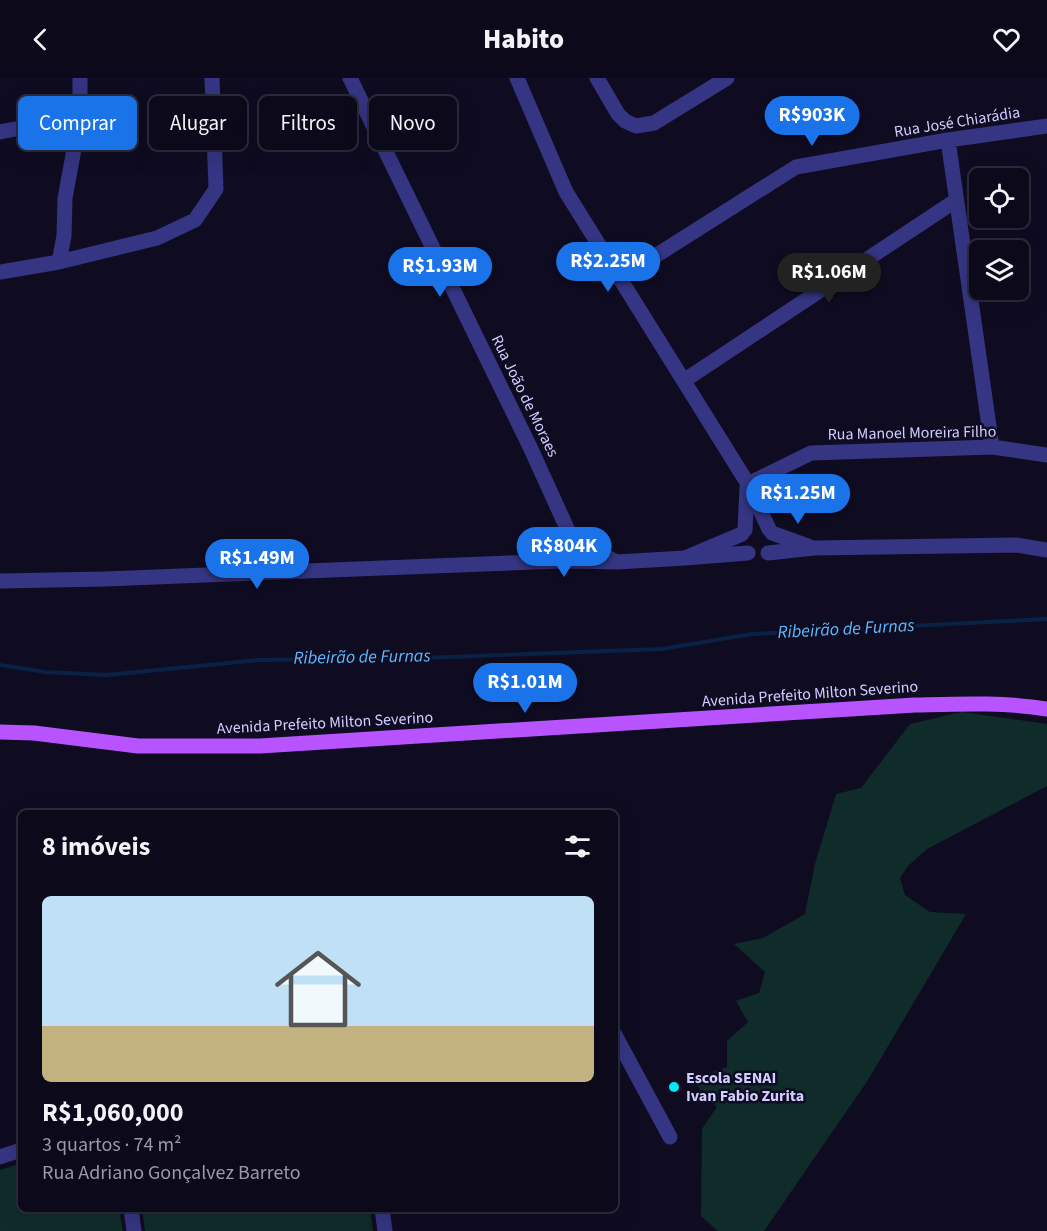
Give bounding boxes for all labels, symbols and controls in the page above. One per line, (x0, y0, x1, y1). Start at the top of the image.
text: Habito (483, 20, 564, 59)
icon: back (24, 23, 57, 56)
icon: heart (990, 23, 1023, 56)
chip: Comprar (18, 96, 137, 150)
chip: Alugar (149, 96, 247, 150)
chip: Filtros (259, 96, 357, 150)
chip: Novo (369, 96, 457, 150)
pin: R$903K (763, 96, 861, 147)
text: R$903K (779, 101, 845, 129)
street label: Rua José Chiarádia (892, 101, 1022, 143)
map controls (969, 168, 1029, 300)
button: locate (969, 168, 1029, 228)
button: layers (969, 240, 1029, 300)
pin: R$2.25M (553, 242, 663, 293)
pin: R$1.93M (385, 247, 495, 298)
text: R$2.25M (570, 247, 646, 275)
text: R$1.93M (402, 252, 478, 280)
pin: R$1.06M (774, 253, 884, 304)
text: R$1.06M (791, 258, 867, 286)
street label: Rua João de Moraes (486, 331, 564, 461)
street label: Rua Manoel Moreira Filho (827, 421, 997, 445)
pin: R$1.25M (743, 474, 853, 525)
text: R$1.25M (760, 479, 836, 507)
pin: R$804K (515, 527, 613, 578)
text: R$804K (531, 532, 597, 560)
pin: R$1.49M (202, 539, 312, 590)
text: R$1.49M (219, 544, 295, 572)
water label: Ribeirão de Furnas (777, 613, 915, 645)
water label: Ribeirão de Furnas (293, 643, 431, 671)
pin: R$1.01M (470, 663, 580, 714)
text: R$1.01M (487, 668, 563, 696)
street label: Avenida Prefeito Milton Severino (701, 675, 919, 713)
street label: Avenida Prefeito Milton Severino (216, 706, 434, 740)
text: 8 imóveis (42, 828, 150, 865)
icon: filters (561, 830, 594, 863)
icon: home (264, 935, 372, 1043)
place label: Escola SENAI Ivan Fabio Zurita (686, 1067, 804, 1107)
marker: Escola SENAI Ivan Fabio Zurita (667, 1080, 681, 1094)
text: R$1,060,000 (42, 1094, 183, 1131)
text: 3 quartos · 74 m² (42, 1131, 181, 1159)
text: Rua Adriano Gonçalvez Barreto (42, 1159, 301, 1187)

